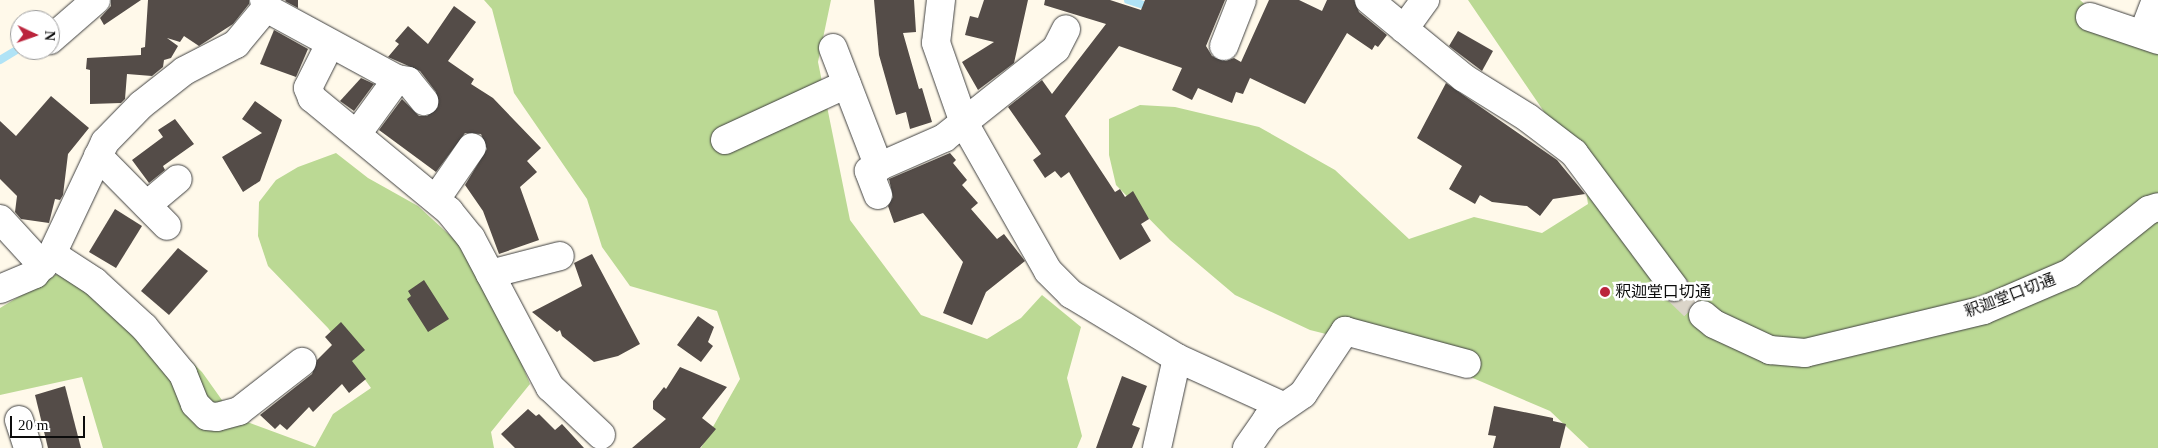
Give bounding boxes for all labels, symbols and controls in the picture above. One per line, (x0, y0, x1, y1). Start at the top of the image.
north arrow (10, 10, 60, 60)
text: N (42, 30, 57, 41)
street label: 釈迦堂口切通 (1962, 270, 2058, 322)
place label: 釈迦堂口切通 (1615, 282, 1711, 302)
marker: 釈迦堂口切通 (1599, 286, 1611, 298)
scale bar (12, 406, 88, 438)
text: 20 m (18, 417, 48, 433)

